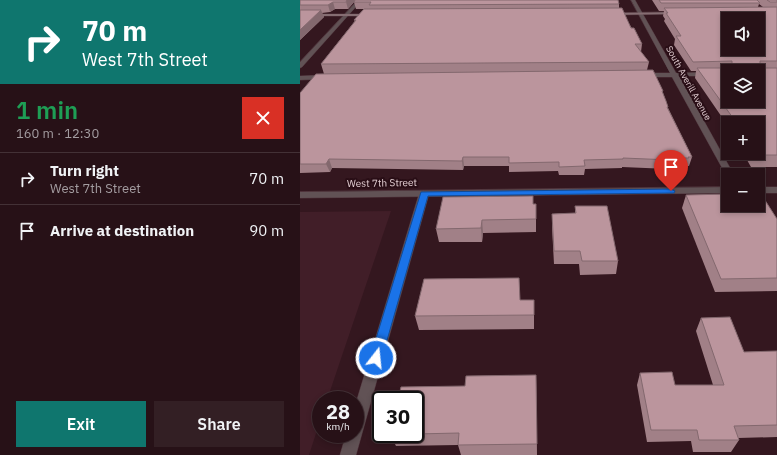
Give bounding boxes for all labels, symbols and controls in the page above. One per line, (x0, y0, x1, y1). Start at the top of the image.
text: 70 m (82, 12, 147, 49)
map controls (721, 12, 765, 212)
button: sound (721, 12, 765, 56)
icon: right (16, 16, 68, 68)
street label: South Averill Avenue (664, 44, 714, 122)
text: West 7th Street (82, 48, 208, 71)
button: layers (721, 64, 765, 108)
text: 1 min (16, 94, 78, 126)
button: close (242, 97, 284, 139)
button: + (721, 116, 765, 160)
text: 160 m · 12:30 (16, 125, 99, 142)
pin (654, 150, 688, 191)
icon: arrive (660, 156, 682, 178)
text: Turn right (50, 161, 119, 180)
icon: right (16, 168, 38, 190)
button: − (721, 168, 765, 212)
text: 70 m (249, 169, 284, 188)
street label: West 7th Street (347, 176, 418, 190)
text: West 7th Street (50, 180, 141, 197)
icon: arrive (16, 220, 38, 242)
text: Arrive at destination (50, 221, 194, 240)
text: 90 m (249, 221, 284, 240)
position arrow (355, 337, 397, 379)
speed limit sign: 30 (372, 391, 424, 443)
text: 28 (326, 398, 350, 425)
button: Exit (16, 401, 146, 447)
button: Share (154, 401, 284, 447)
text: km/h (326, 420, 350, 433)

